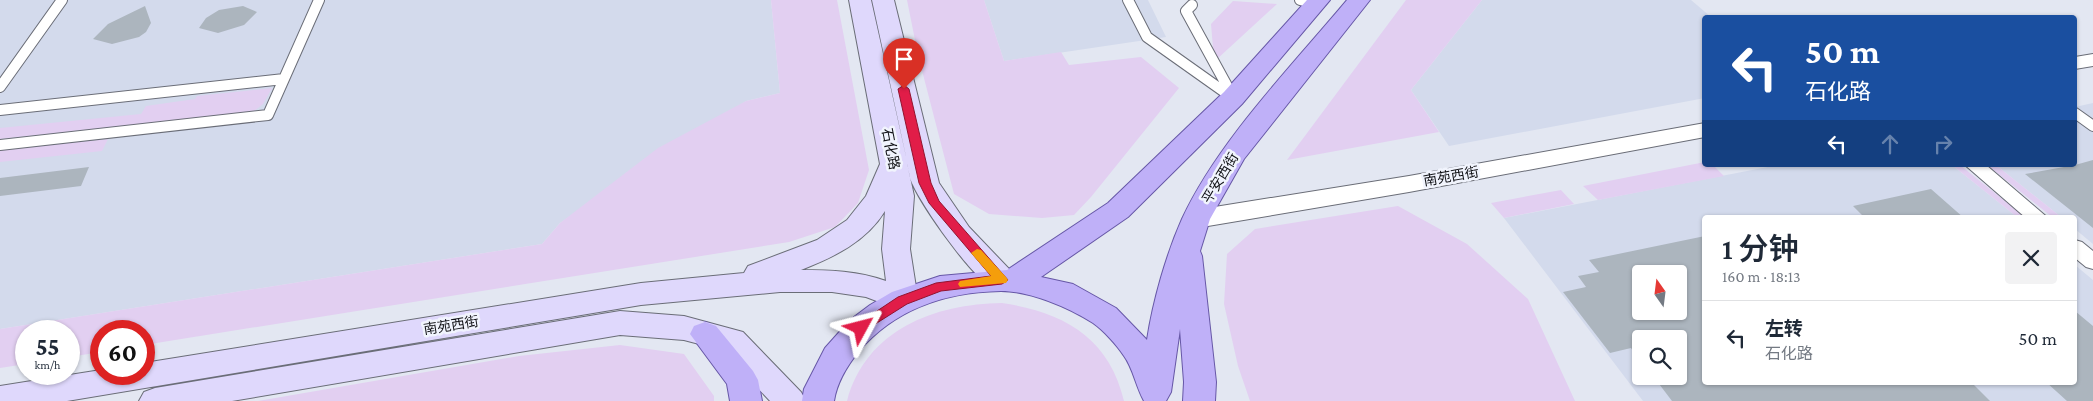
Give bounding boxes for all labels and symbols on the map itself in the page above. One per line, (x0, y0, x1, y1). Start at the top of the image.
pin (883, 38, 925, 89)
street label: 石化路 (879, 127, 903, 171)
street label: 平安西街 (1199, 150, 1241, 206)
street label: 南苑西街 (1422, 163, 1480, 189)
north arrow (1632, 265, 1688, 320)
position arrow (834, 301, 886, 353)
street label: 南苑西街 (422, 313, 480, 337)
speed limit sign: 60 (90, 320, 155, 385)

